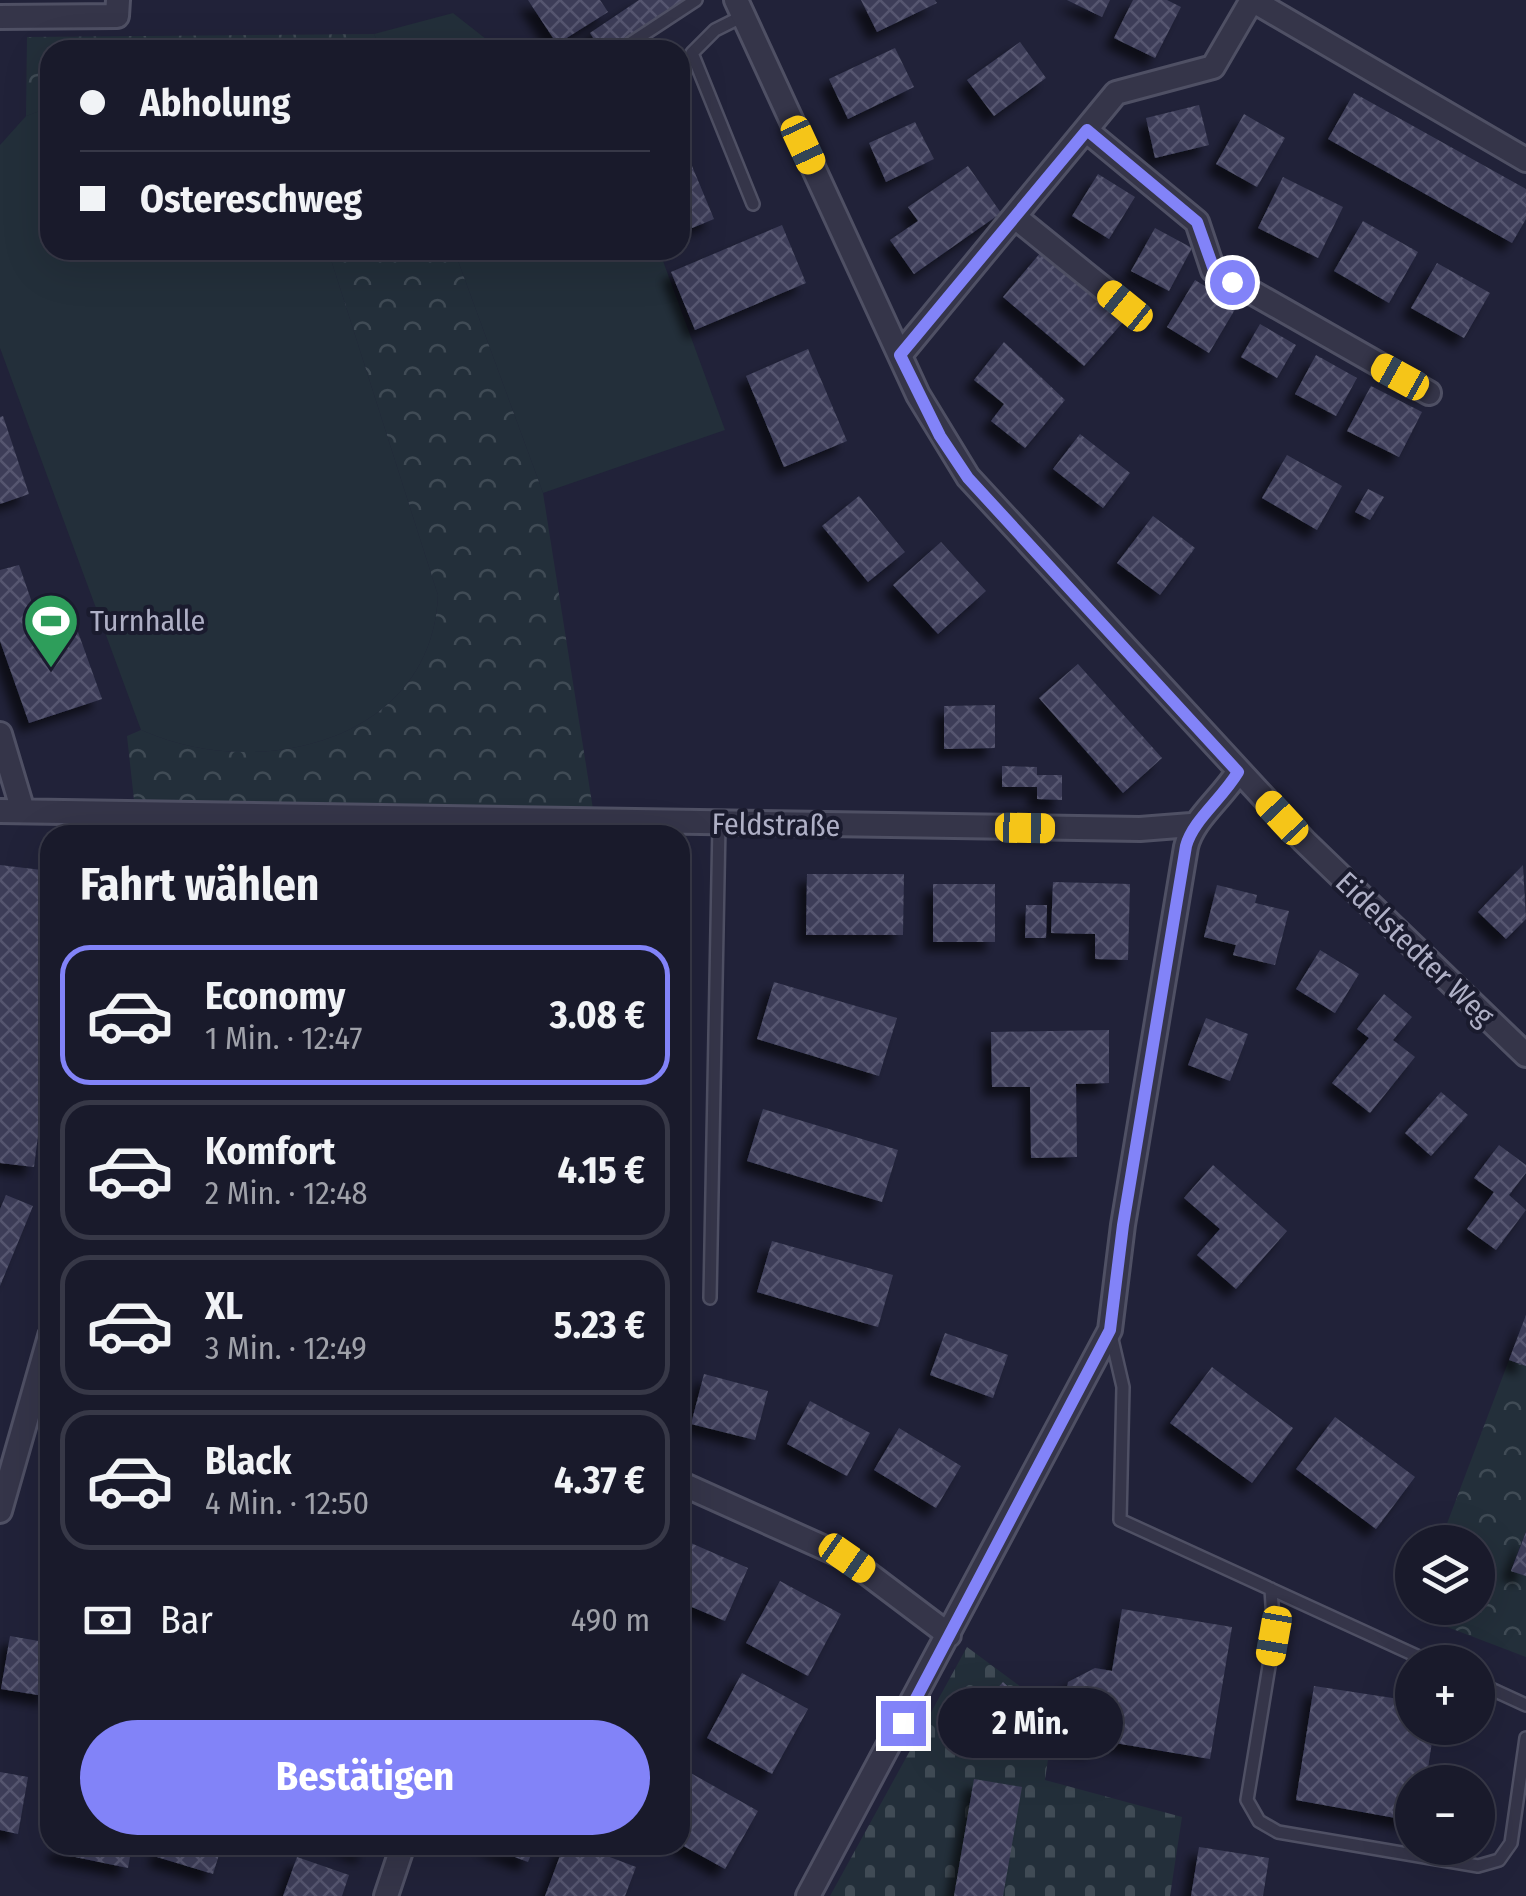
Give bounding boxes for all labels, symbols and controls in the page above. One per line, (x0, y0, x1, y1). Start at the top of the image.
text: Abholung (140, 80, 290, 126)
car (777, 111, 829, 179)
text: Ostereschweg (140, 176, 362, 222)
route start (1210, 260, 1255, 305)
car (1092, 275, 1158, 337)
car (1366, 349, 1434, 405)
sports icon: Turnhalle (21, 591, 81, 670)
place label: Turnhalle (90, 603, 205, 639)
car (1251, 786, 1313, 850)
street label: Feldstraße (711, 806, 841, 844)
car (995, 812, 1055, 844)
text: Fahrt wählen (80, 858, 319, 912)
street label: Eidelstedter Weg (1328, 864, 1502, 1034)
icon: car (85, 970, 175, 1060)
text: Economy (205, 973, 345, 1019)
text: 3.08 € (550, 992, 645, 1038)
text: 1 Min. · 12:47 (205, 1019, 362, 1057)
icon: car (85, 1125, 175, 1215)
text: Komfort (205, 1128, 335, 1174)
text: 4.15 € (558, 1147, 645, 1193)
text: 2 Min. · 12:48 (205, 1174, 368, 1212)
icon: car (85, 1280, 175, 1370)
text: XL (205, 1283, 243, 1329)
text: 5.23 € (554, 1302, 645, 1348)
text: 3 Min. · 12:49 (205, 1329, 367, 1367)
icon: car (85, 1435, 175, 1525)
text: Black (205, 1438, 291, 1484)
text: 4.37 € (554, 1457, 645, 1503)
text: 4 Min. · 12:50 (205, 1484, 369, 1522)
map controls (1395, 1525, 1495, 1865)
button: layers (1395, 1525, 1495, 1625)
car (814, 1529, 880, 1587)
icon: cash (80, 1593, 135, 1648)
text: Bar (160, 1597, 213, 1643)
text: 490 m (571, 1601, 650, 1639)
car (1254, 1604, 1294, 1668)
button: + (1395, 1645, 1495, 1745)
callout: 2 Min. (938, 1688, 1123, 1758)
route end (881, 1701, 926, 1746)
text: 2 Min. (992, 1704, 1069, 1742)
button: Bestätigen (80, 1720, 650, 1835)
button: − (1395, 1765, 1495, 1865)

